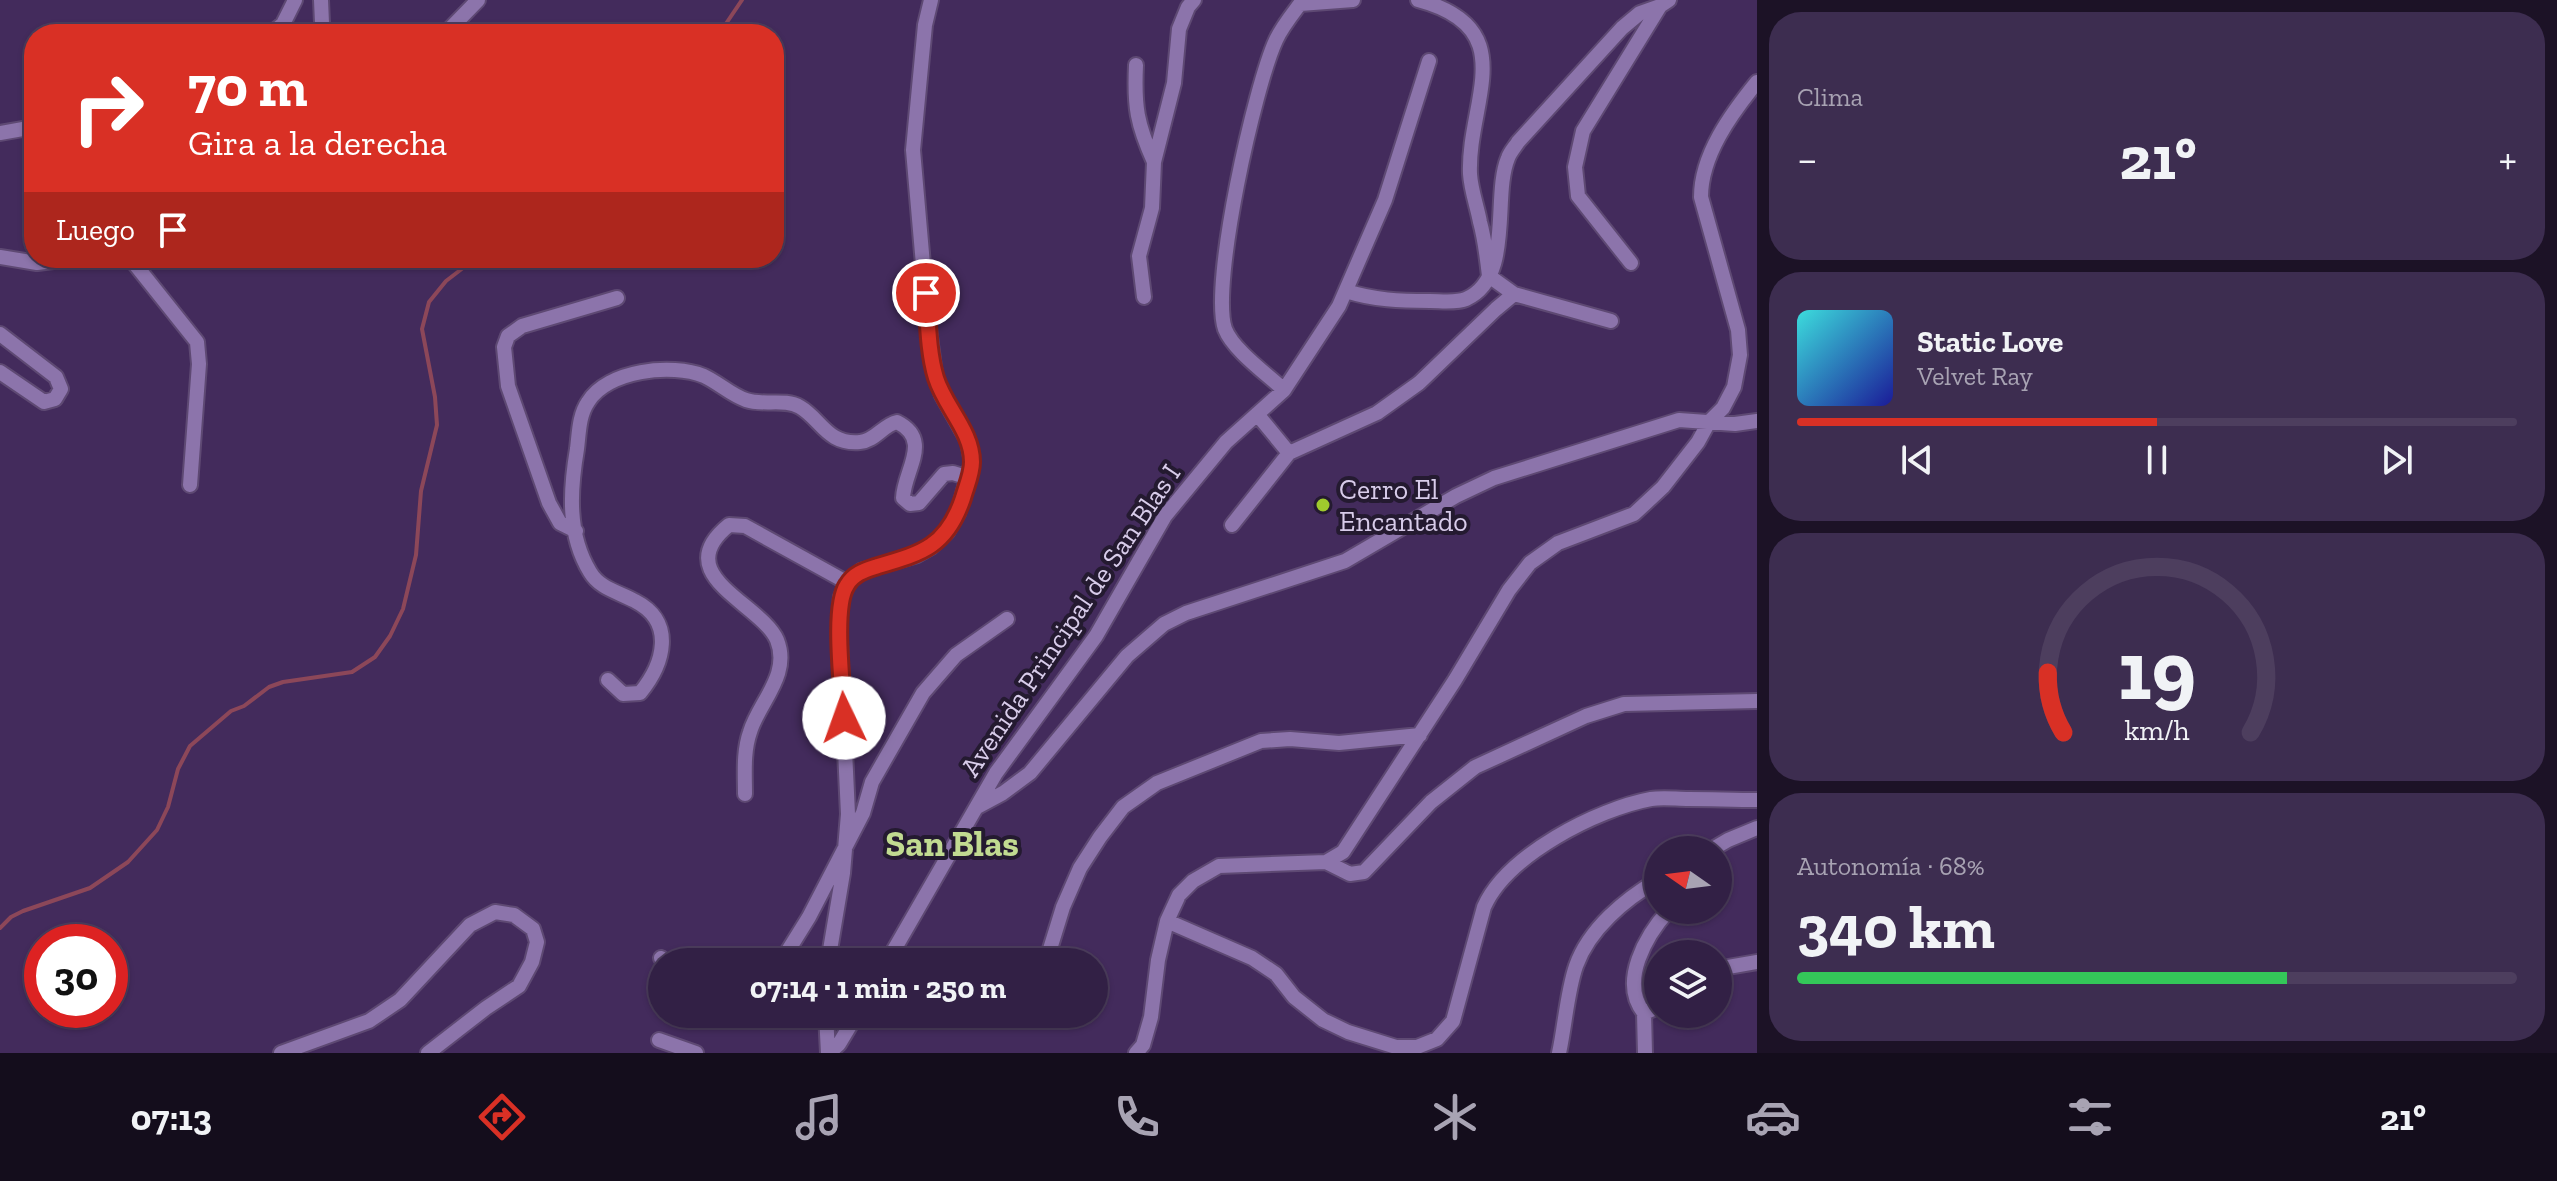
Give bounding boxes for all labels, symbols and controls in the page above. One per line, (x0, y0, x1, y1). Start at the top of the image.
text: 70 m (188, 53, 308, 120)
icon: right (56, 56, 160, 160)
text: Clima (1797, 81, 1863, 113)
text: Gira a la derecha (188, 121, 447, 164)
text: 21° (2119, 122, 2197, 194)
text: − (1797, 132, 1818, 185)
text: + (2498, 132, 2517, 185)
icon: arrive (151, 208, 195, 252)
text: Luego (56, 212, 135, 248)
pin (892, 259, 960, 327)
icon: arrive (904, 271, 948, 315)
text: Static Love (1917, 324, 2063, 360)
text: Velvet Ray (1917, 360, 2033, 392)
icon: previous (1895, 438, 1939, 482)
icon: pause (2135, 438, 2179, 482)
icon: next (2375, 438, 2419, 482)
street label: Avenida Principal de San Blas I (953, 458, 1187, 783)
place label: Cerro El Encantado (1339, 473, 1468, 538)
marker: Cerro El Encantado (1314, 496, 1332, 514)
text: 19 (2118, 619, 2196, 719)
position arrow (802, 676, 886, 760)
text: km/h (2124, 713, 2190, 747)
district label: San Blas (885, 822, 1019, 865)
north arrow (1644, 836, 1732, 924)
map controls (1644, 836, 1732, 1028)
text: Autonomía · 68% (1797, 850, 1985, 882)
text: 340 km (1797, 891, 1995, 963)
speed limit sign: 30 (24, 924, 128, 1028)
button: layers (1644, 940, 1732, 1028)
text: 07:14 · 1 min · 250 m (750, 970, 1006, 1006)
icon: directions (474, 1089, 530, 1145)
icon: music (791, 1089, 847, 1145)
icon: phone (1109, 1089, 1165, 1145)
icon: climate (1427, 1089, 1483, 1145)
icon: car (1745, 1089, 1801, 1145)
icon: filters (2062, 1089, 2118, 1145)
text: 07:13 (131, 1096, 212, 1139)
text: 21° (2380, 1096, 2426, 1139)

